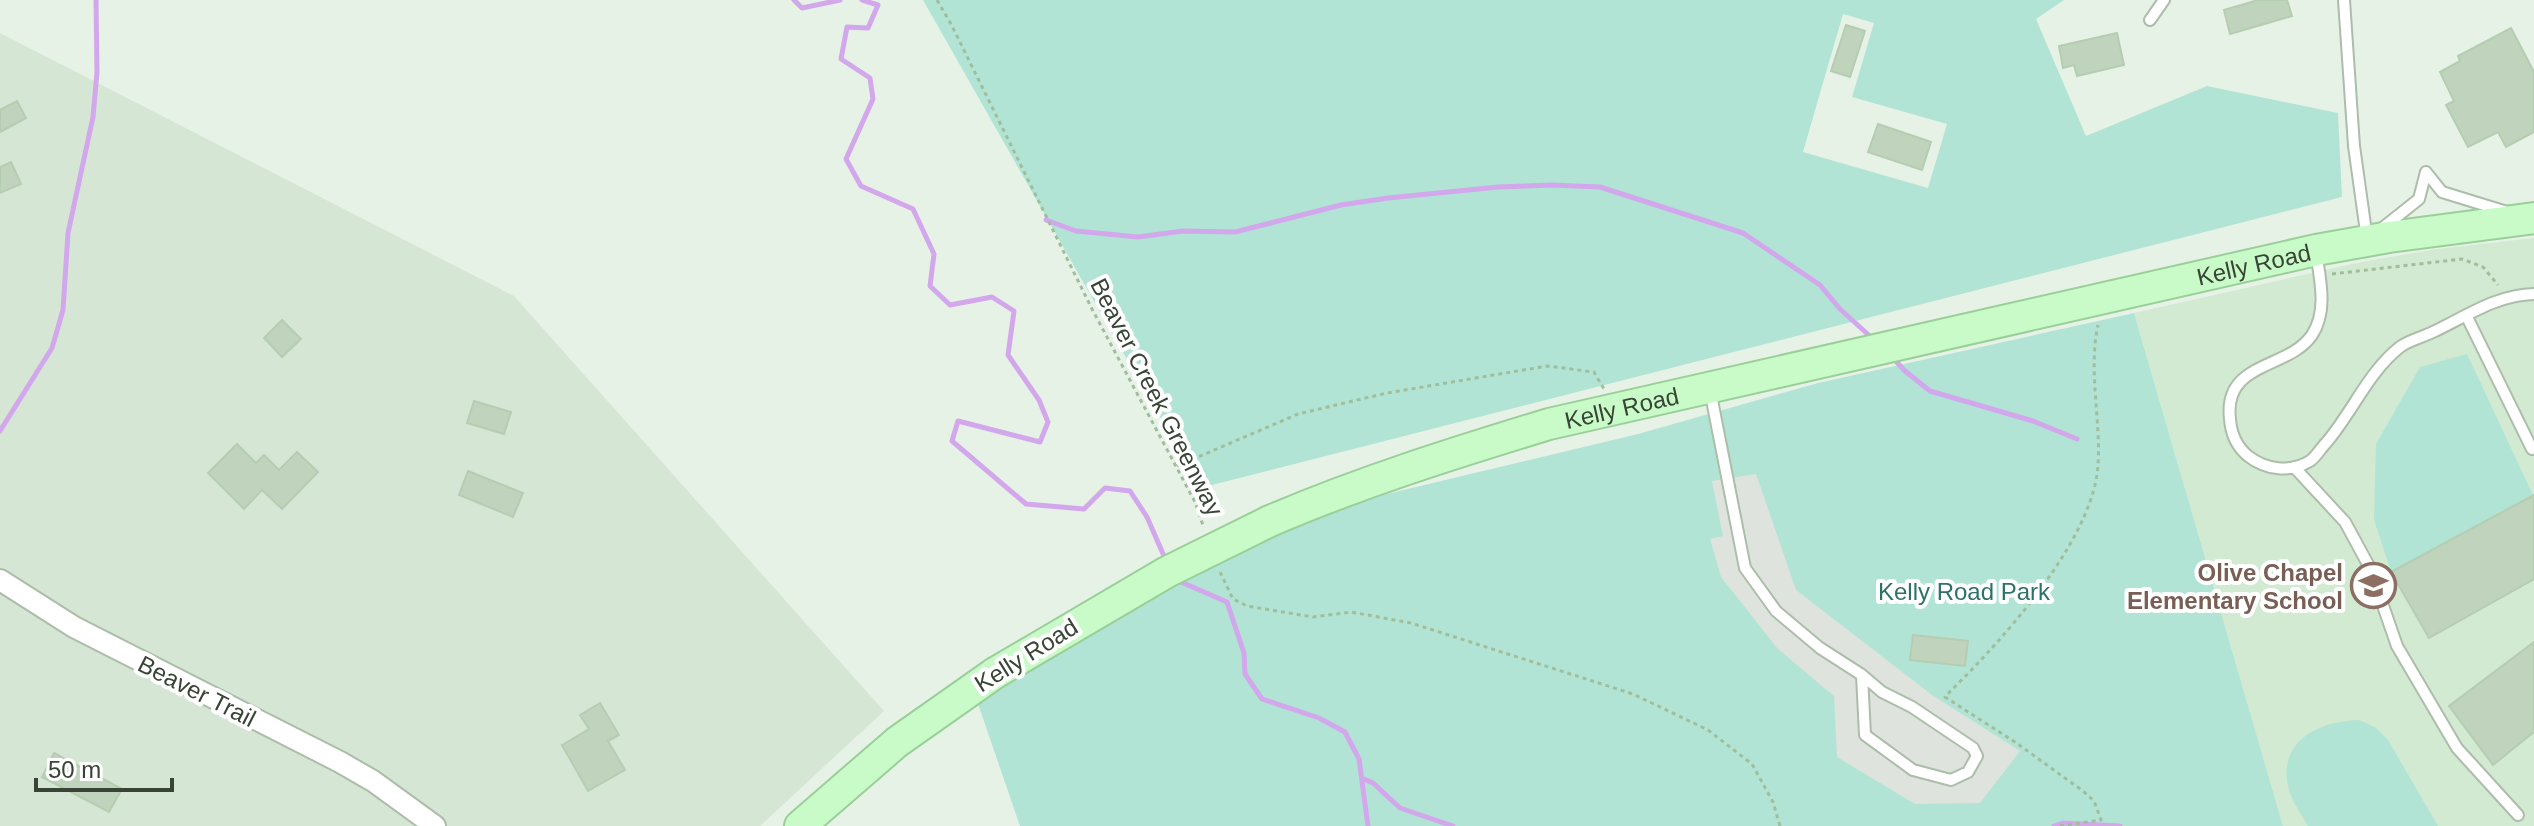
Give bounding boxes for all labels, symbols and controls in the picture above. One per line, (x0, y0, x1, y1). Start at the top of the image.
street label: Kelly Road (2194, 238, 2313, 290)
street label: Beaver Creek Greenway (1085, 274, 1229, 520)
street label: Kelly Road (1562, 382, 1681, 434)
place label: Olive Chapel Elementary School (2127, 559, 2343, 614)
school or university icon: Olive Chapel Elementary School (2350, 562, 2398, 610)
park label: Kelly Road Park (1878, 578, 2051, 605)
street label: Kelly Road (970, 613, 1082, 697)
street label: Beaver Trail (134, 650, 260, 732)
scale bar (36, 742, 172, 792)
text: 50 m (48, 756, 101, 783)

